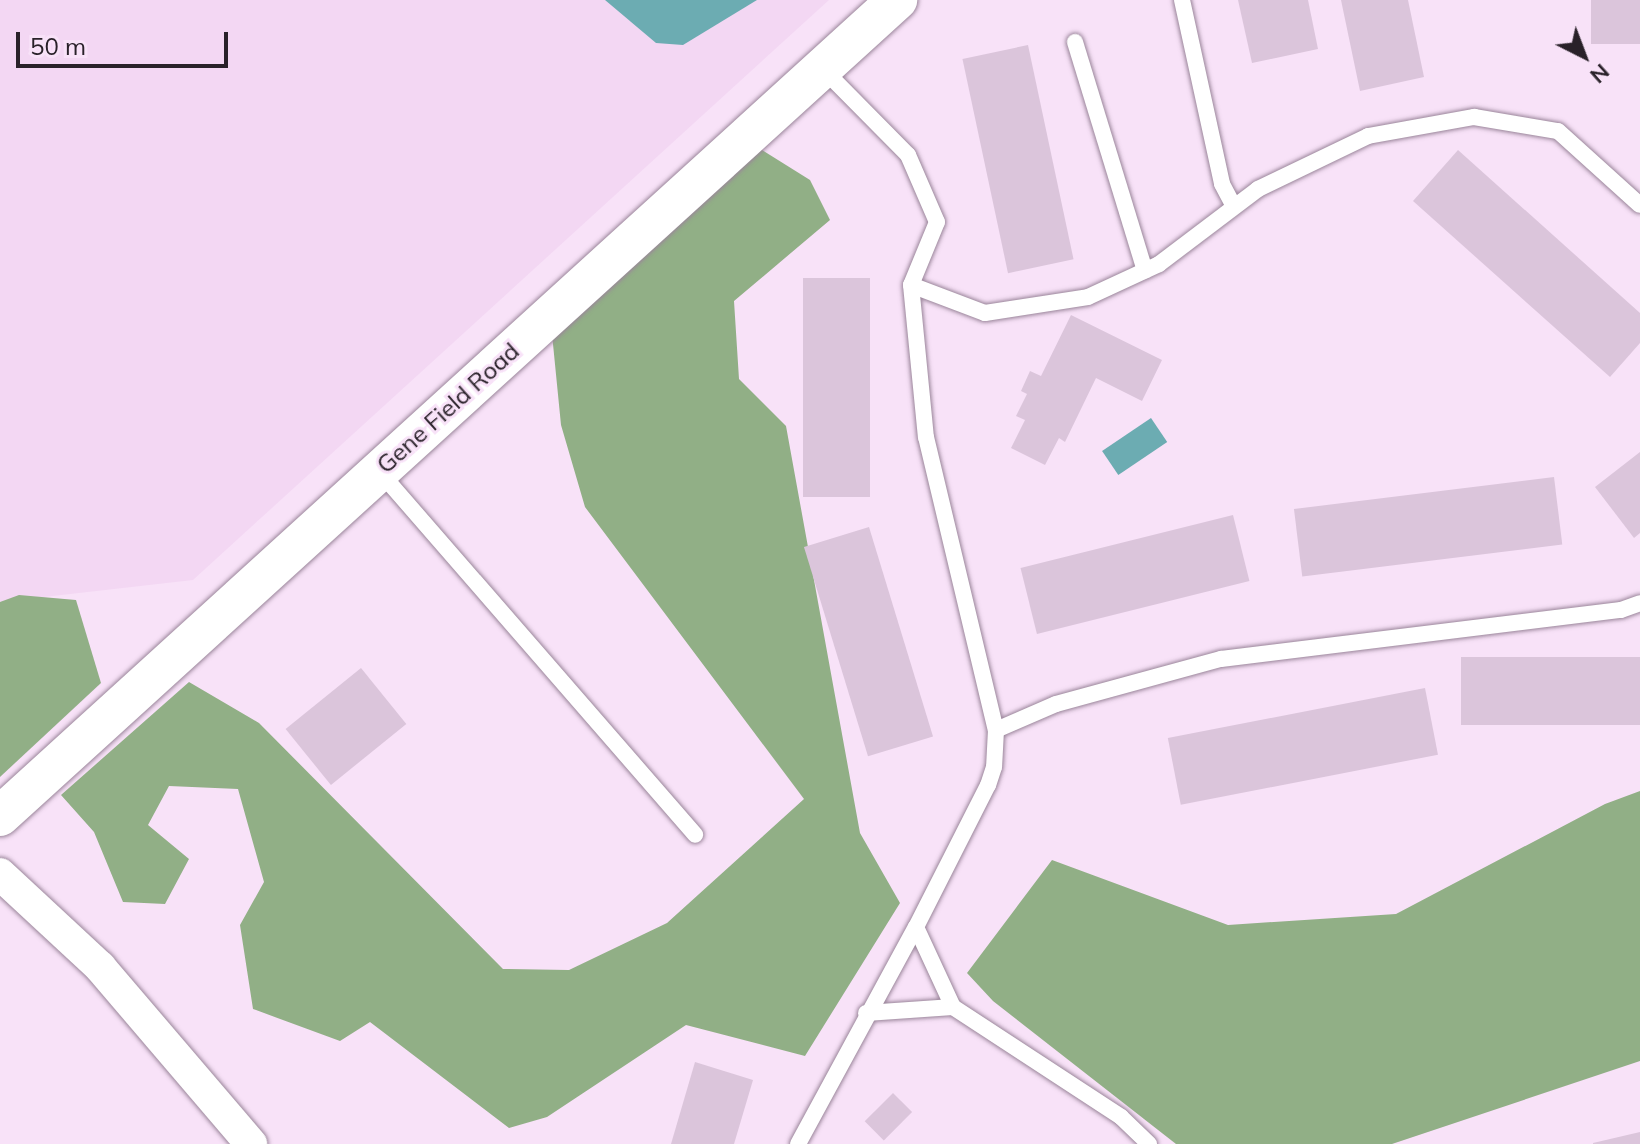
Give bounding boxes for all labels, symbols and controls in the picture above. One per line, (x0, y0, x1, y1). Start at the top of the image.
scale bar (20, 16, 232, 66)
north arrow (1544, 16, 1624, 96)
text: 50 m (30, 31, 86, 61)
text: N (1585, 58, 1616, 90)
street label: Gene Field Road (371, 337, 525, 479)

